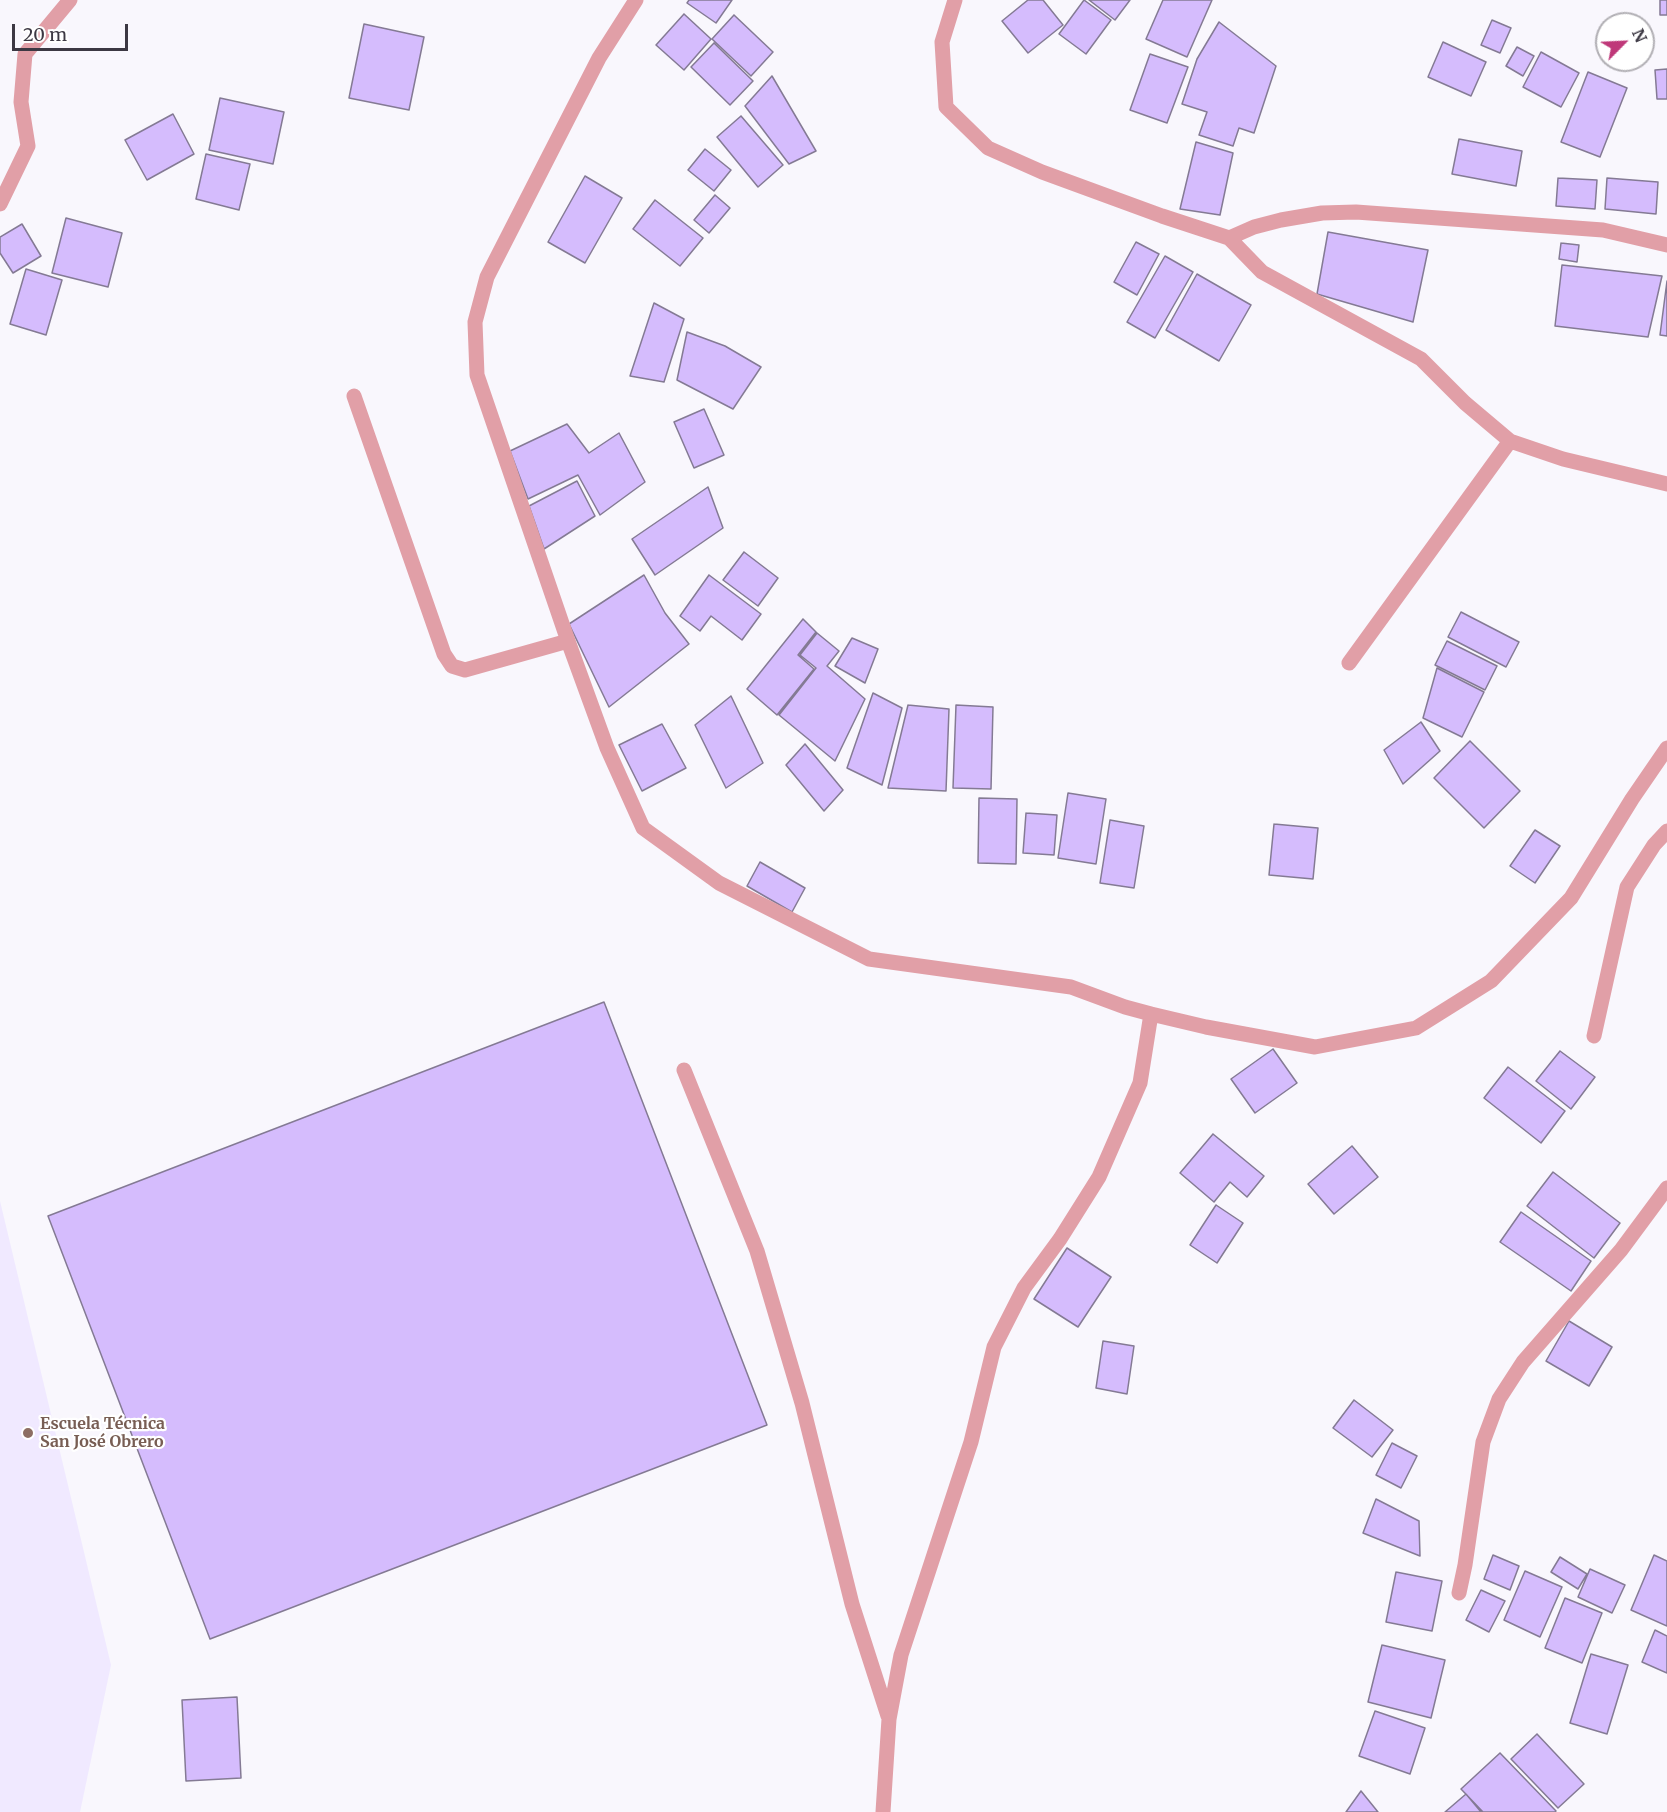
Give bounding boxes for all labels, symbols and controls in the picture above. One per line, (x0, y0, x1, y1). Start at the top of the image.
scale bar (15, 12, 130, 50)
north arrow (1595, 12, 1655, 72)
text: 20 m (23, 23, 67, 46)
text: N (1628, 26, 1651, 45)
place label: Escuela Técnica San José Obrero (40, 1414, 165, 1452)
marker: Escuela Técnica San José Obrero (21, 1426, 35, 1440)

